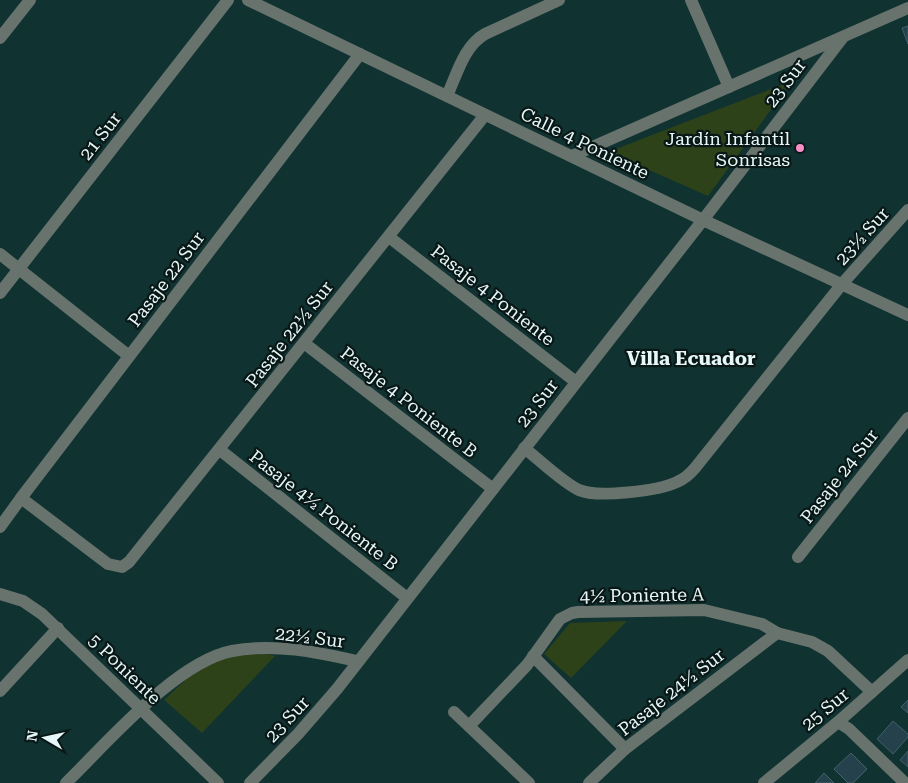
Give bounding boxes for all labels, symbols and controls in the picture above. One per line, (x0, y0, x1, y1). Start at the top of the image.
street label: 23 Sur (760, 55, 810, 111)
street label: Calle 4 Poniente (517, 103, 653, 183)
street label: 21 Sur (75, 108, 125, 164)
place label: Jardín Infantil Sonrisas (665, 128, 790, 170)
marker: Jardín Infantil Sonrisas (794, 142, 806, 154)
street label: 23½ Sur (831, 203, 893, 269)
street label: Pasaje 22 Sur (123, 227, 209, 331)
street label: Pasaje 4 Poniente (427, 240, 559, 350)
street label: Pasaje 22½ Sur (241, 277, 337, 391)
street label: Pasaje 4 Poniente B (337, 342, 481, 462)
district label: Villa Ecuador (626, 347, 756, 370)
street label: 23 Sur (512, 375, 562, 431)
street label: Pasaje 24 Sur (796, 425, 882, 527)
street label: Pasaje 4½ Poniente B (245, 445, 403, 575)
street label: 4½ Poniente A (580, 583, 705, 607)
street label: 22½ Sur (274, 622, 346, 652)
street label: 5 Poniente (85, 629, 166, 709)
street label: Pasaje 24½ Sur (614, 644, 728, 740)
street label: 25 Sur (797, 683, 853, 735)
street label: 23 Sur (261, 692, 313, 746)
north arrow (20, 713, 70, 763)
text: N (23, 729, 41, 743)

